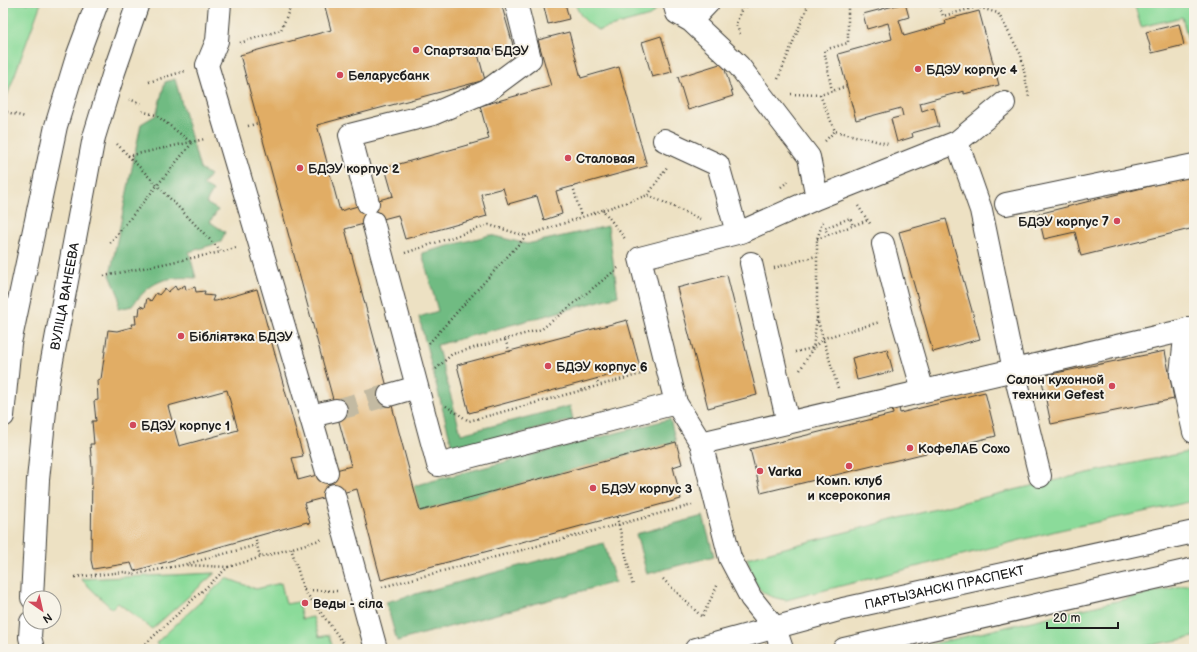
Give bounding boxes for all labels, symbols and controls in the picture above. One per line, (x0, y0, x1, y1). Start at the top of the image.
place label: Спартзала БДЭУ (424, 43, 529, 59)
marker: Спартзала БДЭУ (411, 45, 421, 55)
place label: БДЭУ корпус 4 (926, 62, 1018, 78)
marker: БДЭУ корпус 4 (913, 64, 923, 74)
place label: Беларусбанк (348, 68, 430, 84)
marker: Беларусбанк (335, 70, 345, 80)
place label: Сталовая (576, 151, 635, 167)
marker: Сталовая (563, 153, 573, 163)
place label: БДЭУ корпус 2 (308, 161, 400, 177)
marker: БДЭУ корпус 2 (295, 163, 305, 173)
place label: БДЭУ корпус 7 (1018, 214, 1109, 230)
marker: БДЭУ корпус 7 (1112, 216, 1122, 226)
street label: ВУЛІЦА ВАНЕЕВА (47, 241, 83, 351)
place label: Бібліятэка БДЭУ (189, 329, 294, 345)
marker: Бібліятэка БДЭУ (176, 331, 186, 341)
place label: БДЭУ корпус 6 (556, 359, 648, 375)
marker: БДЭУ корпус 6 (543, 361, 553, 371)
place label: Салон кухонной техники Gefest (1006, 372, 1105, 403)
marker: Салон кухонной техники Gefest (1107, 381, 1117, 391)
place label: БДЭУ корпус 1 (141, 418, 230, 434)
marker: БДЭУ корпус 1 (128, 420, 138, 430)
place label: КофеЛАБ Сохо (918, 441, 1010, 457)
marker: КофеЛАБ Сохо (905, 443, 915, 453)
marker: Комп. клуб и ксерокопия (844, 461, 854, 471)
place label: Varka (768, 464, 802, 480)
marker: Varka (755, 466, 765, 476)
place label: Комп. клуб и ксерокопия (808, 473, 890, 504)
place label: БДЭУ корпус 3 (601, 481, 693, 497)
marker: БДЭУ корпус 3 (588, 483, 598, 493)
street label: ПАРТЫЗАНСКІ ПРАСПЕКТ (863, 562, 1026, 613)
north arrow (22, 590, 62, 630)
place label: Веды - сіла (313, 596, 383, 612)
marker: Веды - сіла (300, 598, 310, 608)
scale bar (1047, 604, 1118, 630)
text: N (40, 610, 54, 626)
text: 20 m (1053, 611, 1080, 626)

